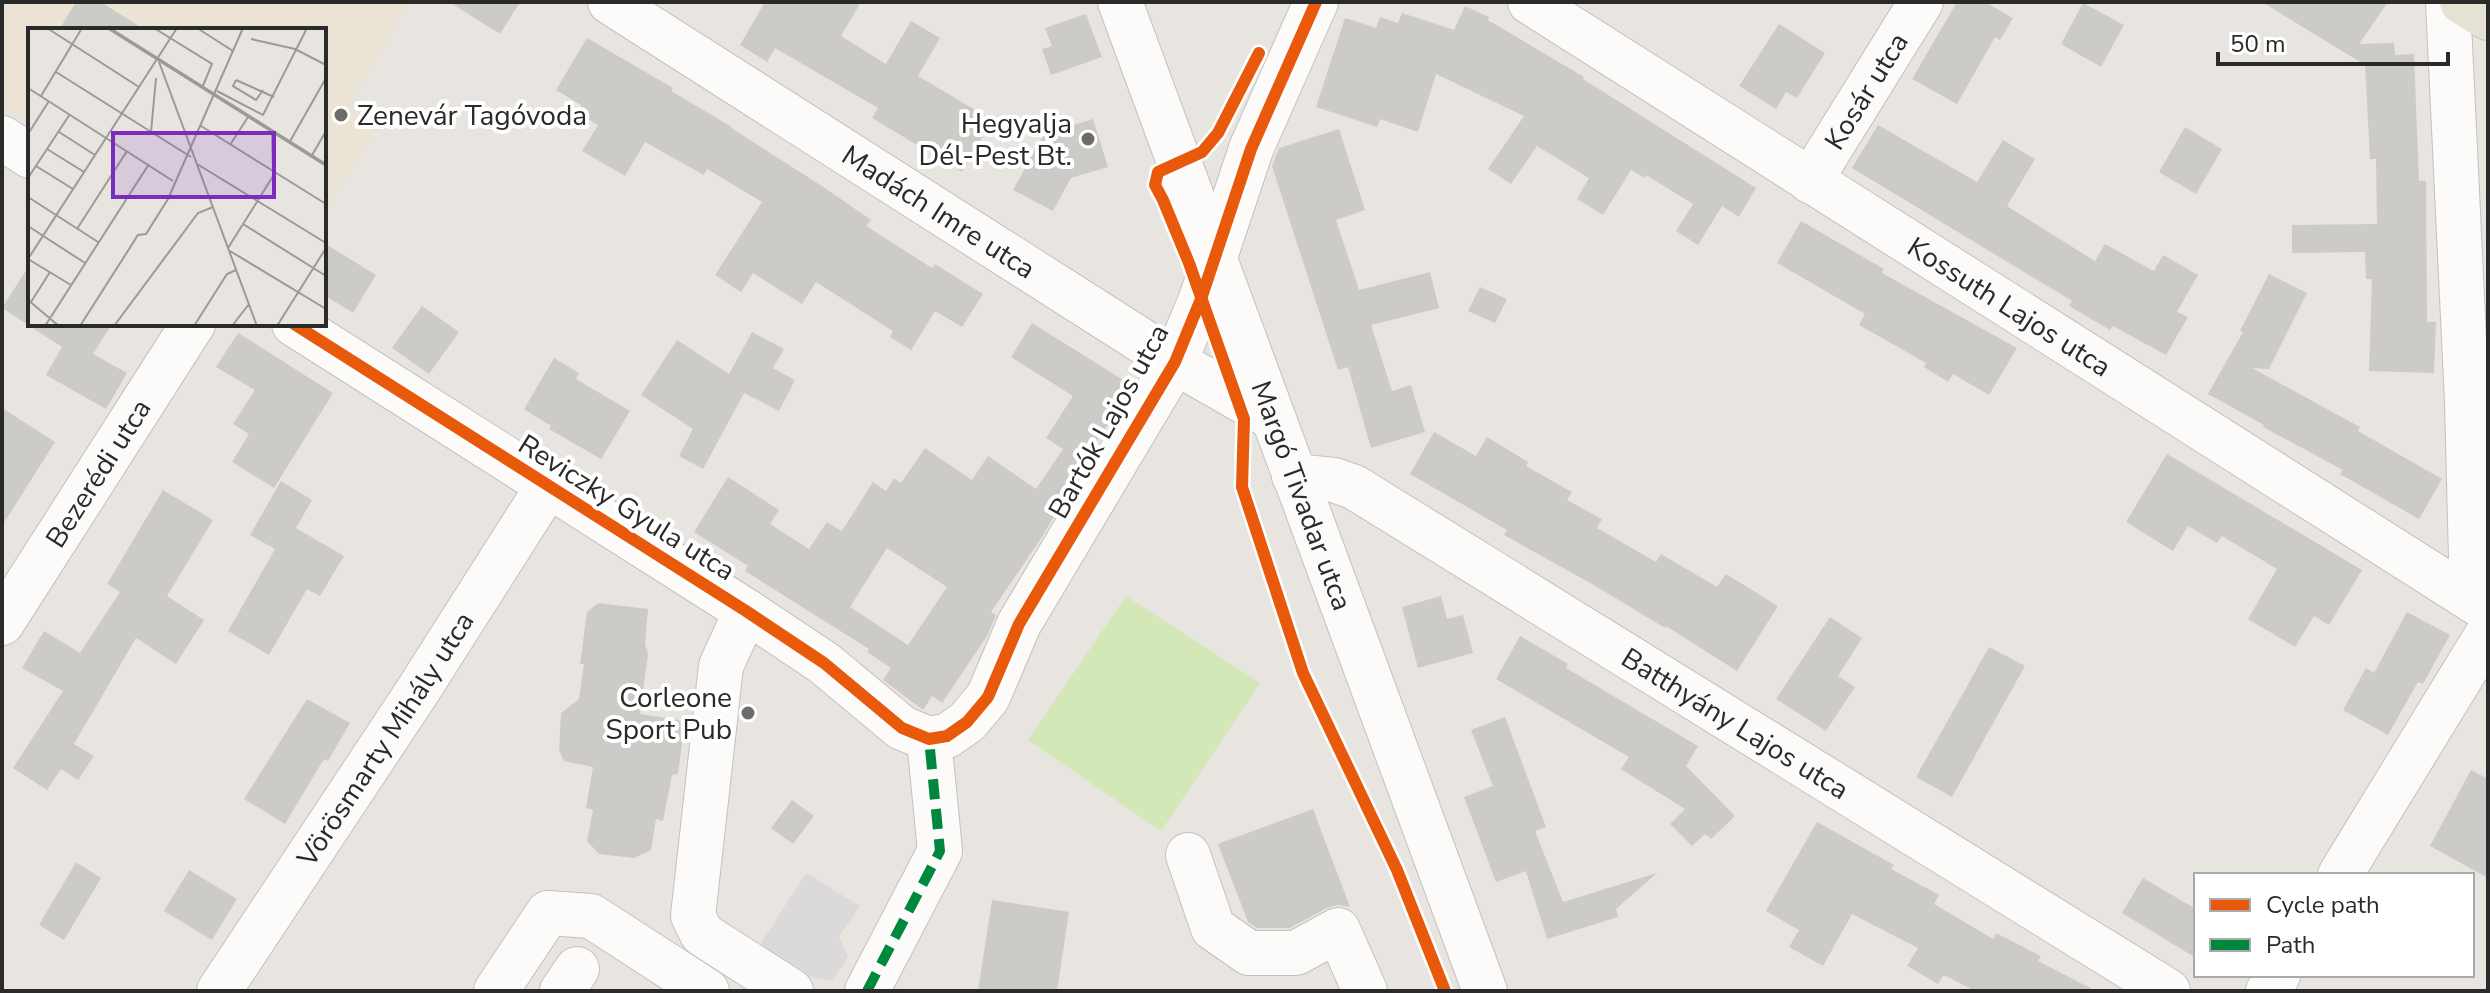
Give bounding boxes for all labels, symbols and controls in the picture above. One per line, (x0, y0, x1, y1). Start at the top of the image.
scale bar (2218, 16, 2448, 66)
street label: Kosár utca (1816, 26, 1917, 157)
inset map (28, 28, 326, 326)
text: 50 m (2230, 28, 2286, 60)
place label: Zenevár Tagóvoda (357, 97, 587, 135)
place label: Hegyalja Dél-Pest Bt. (919, 105, 1072, 175)
marker: Zenevár Tagóvoda (332, 106, 350, 124)
marker: Hegyalja Dél-Pest Bt. (1079, 130, 1097, 148)
street label: Madách Imre utca (834, 137, 1042, 288)
street label: Kossuth Lajos utca (1900, 228, 2118, 386)
street label: Bartók Lajos utca (1040, 317, 1178, 526)
street label: Margó Tivadar utca (1242, 376, 1361, 616)
street label: Bezerédi utca (37, 392, 160, 555)
street label: Reviczky Gyula utca (511, 426, 742, 590)
street label: Vörösmarty Mihály utca (288, 605, 483, 875)
street label: Batthyány Lajos utca (1614, 639, 1856, 809)
place label: Corleone Sport Pub (606, 679, 732, 749)
marker: Corleone Sport Pub (739, 704, 757, 722)
legend (2194, 873, 2474, 977)
text: Cycle path (2266, 889, 2380, 921)
text: Path (2266, 929, 2315, 961)

